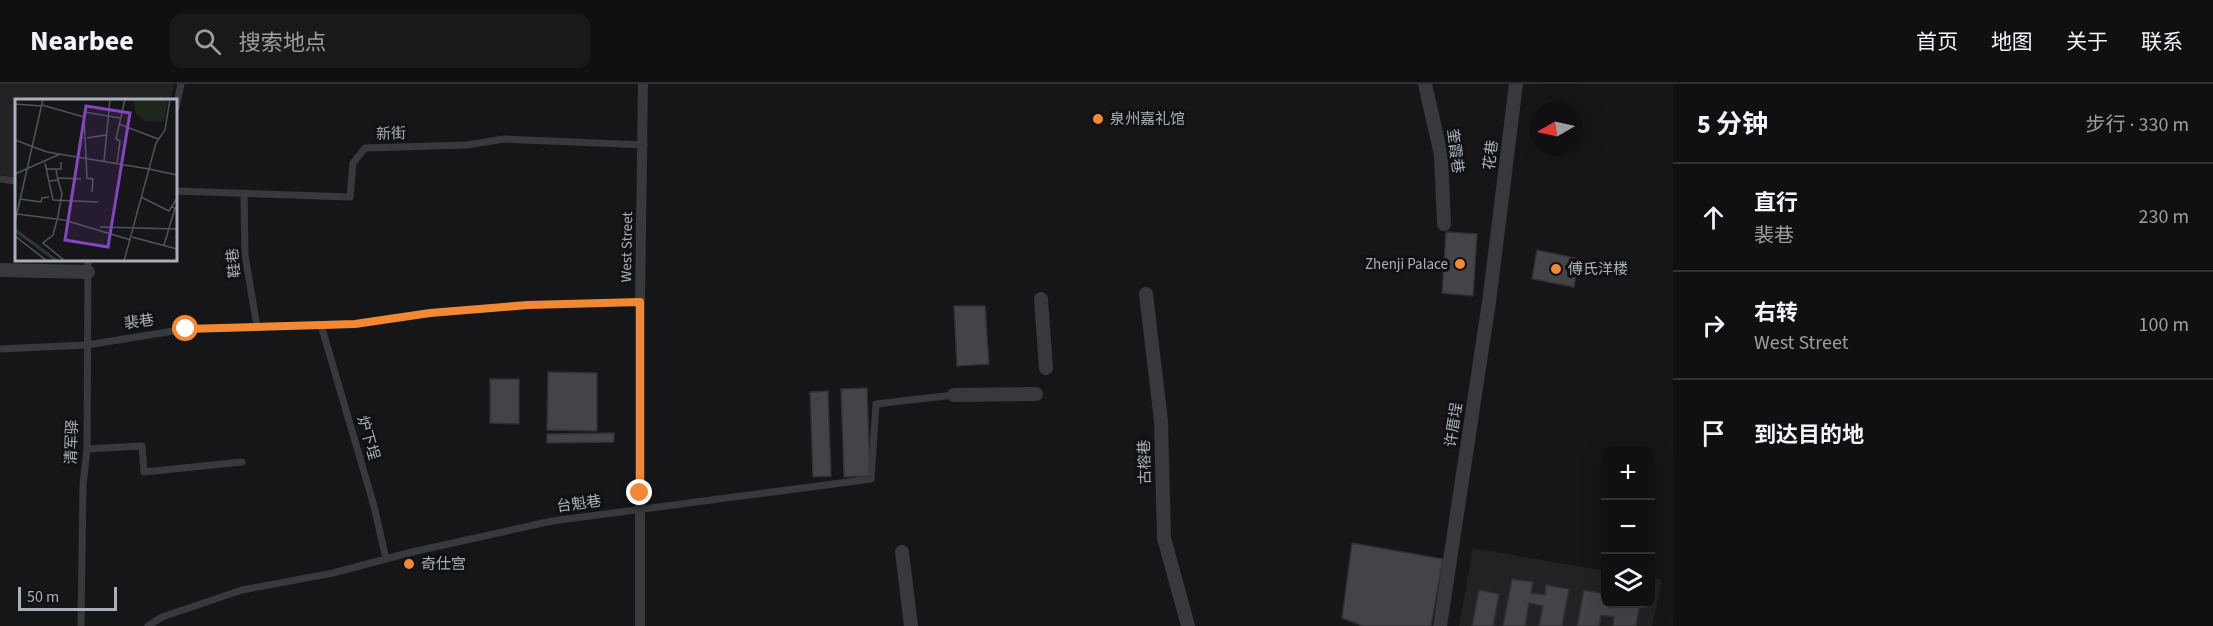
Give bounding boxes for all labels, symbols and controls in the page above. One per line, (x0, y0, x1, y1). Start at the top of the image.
search box (170, 14, 590, 68)
text: Nearbee (30, 21, 134, 61)
icon: search (191, 25, 224, 58)
text: 搜索地点 (239, 27, 327, 59)
text: 首页 (1916, 27, 1958, 57)
text: 地图 (1991, 27, 2033, 57)
text: 关于 (2066, 27, 2108, 57)
text: 联系 (2141, 27, 2183, 57)
inset map (15, 99, 177, 261)
north arrow (1529, 102, 1583, 156)
text: 5 分钟 (1697, 106, 1768, 143)
place label: 泉州嘉礼馆 (1110, 109, 1185, 130)
text: 步行 · 330 m (2086, 111, 2189, 139)
marker: 泉州嘉礼馆 (1091, 112, 1105, 126)
street label: 新街 (376, 123, 406, 145)
street label: 奎霞巷 (1442, 127, 1468, 175)
street label: 花巷 (1479, 139, 1503, 171)
text: 直行 (1754, 187, 1798, 219)
icon: ahead (1697, 201, 1730, 234)
text: 230 m (2139, 203, 2189, 231)
street label: West Street (616, 211, 638, 283)
text: 裴巷 (1754, 222, 1794, 250)
street label: 鞋巷 (222, 247, 246, 279)
place label: Zhenji Palace (1365, 254, 1448, 275)
marker: Zhenji Palace (1453, 257, 1467, 271)
place label: 傅氏洋楼 (1568, 259, 1628, 280)
marker: 傅氏洋楼 (1549, 262, 1563, 276)
text: 右转 (1754, 297, 1798, 329)
icon: right (1697, 309, 1730, 342)
street label: 裴巷 (123, 310, 155, 334)
text: 100 m (2139, 311, 2189, 339)
route start (172, 315, 198, 341)
text: West Street (1754, 329, 1849, 357)
street label: 许厝埕 (1440, 401, 1468, 449)
street label: 炉下埕 (352, 413, 384, 463)
icon: arrive (1697, 417, 1730, 450)
street label: 清军驿 (61, 419, 83, 465)
text: 到达目的地 (1754, 419, 1864, 451)
street label: 古榕巷 (1134, 439, 1156, 485)
map controls (1601, 446, 1655, 608)
button: + (1601, 446, 1655, 500)
route end (626, 479, 652, 505)
street label: 台魁巷 (555, 490, 603, 518)
button: − (1601, 500, 1655, 554)
place label: 奇仕宫 (421, 554, 466, 575)
button: layers (1601, 554, 1655, 608)
marker: 奇仕宫 (402, 557, 416, 571)
scale bar (18, 584, 117, 612)
text: 50 m (27, 586, 59, 608)

